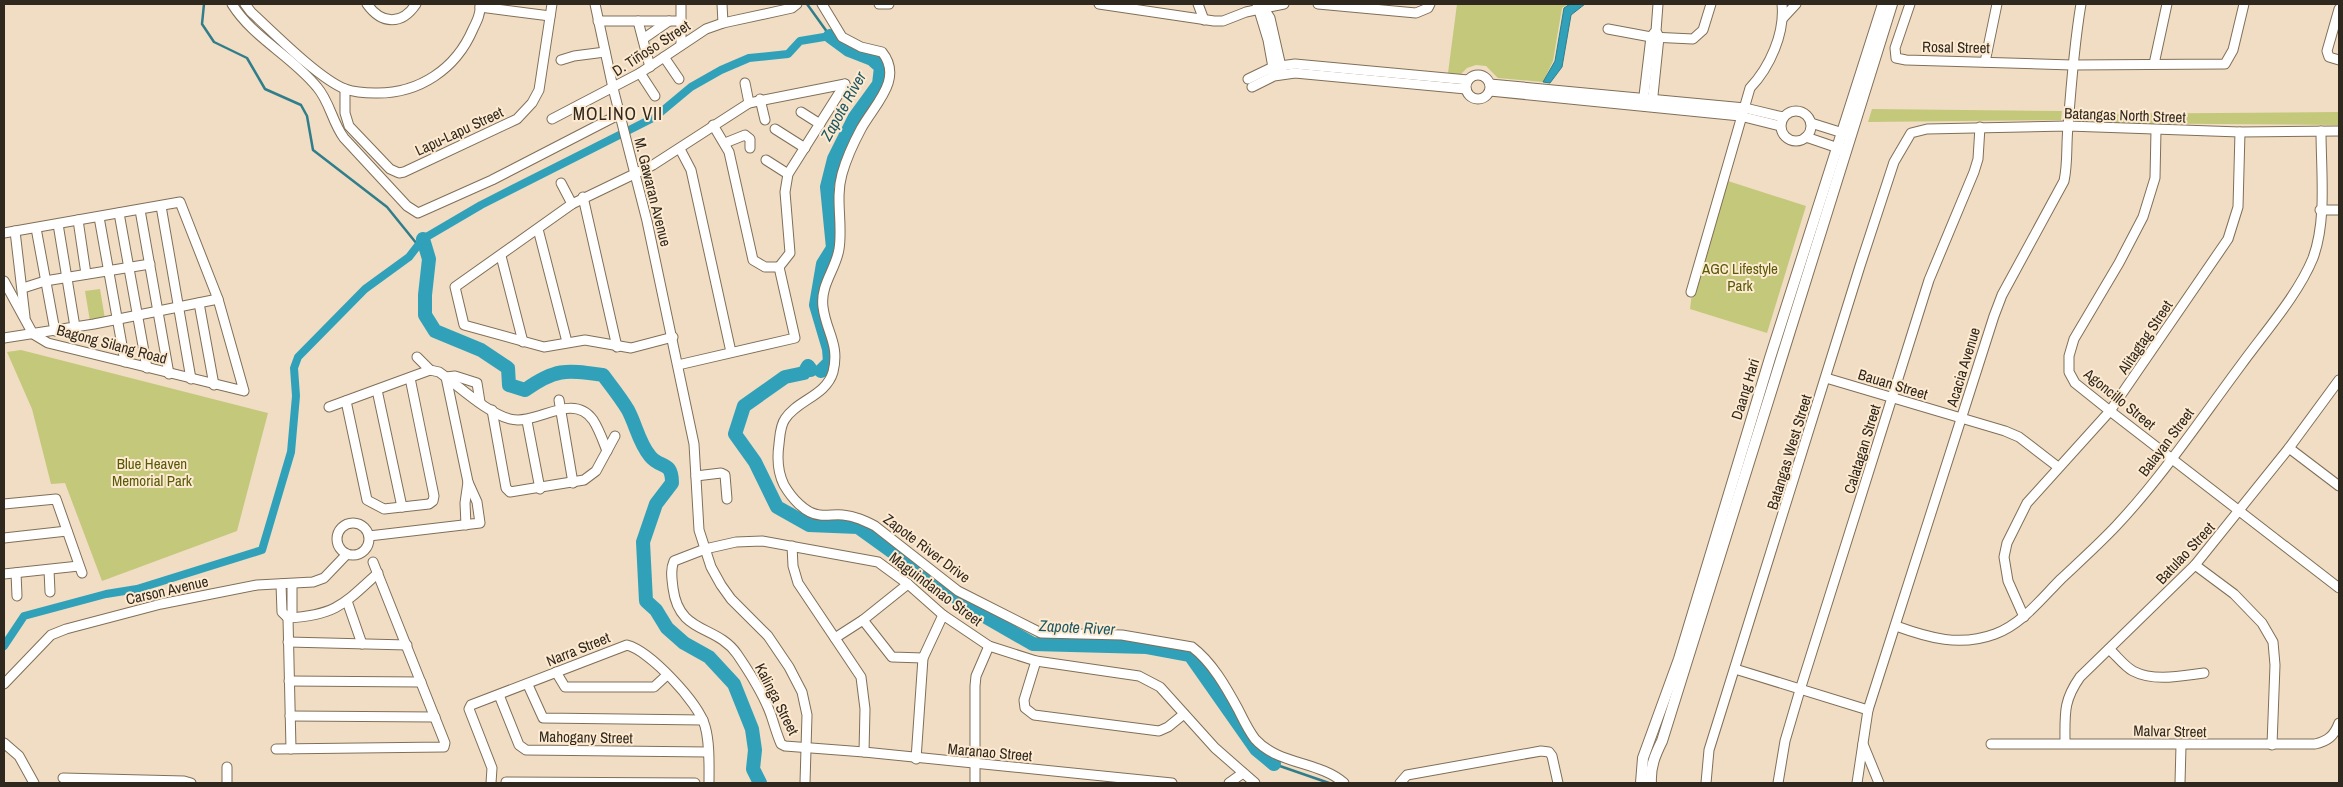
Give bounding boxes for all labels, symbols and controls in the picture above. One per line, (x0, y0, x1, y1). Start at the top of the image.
street label: D. Tiñoso Street (608, 15, 695, 81)
street label: Rosal Street (1922, 36, 1991, 58)
water label: Zapote River (815, 67, 871, 145)
street label: Lapu-Lapu Street (411, 101, 507, 161)
district label: MOLINO VII (573, 101, 663, 126)
street label: Batangas North Street (2064, 102, 2187, 128)
street label: M. Gawaran Avenue (629, 135, 677, 249)
park label: AGC Lifestyle Park (1701, 258, 1778, 296)
street label: Alitagtag Street (2112, 295, 2178, 379)
street label: Bagong Silang Road (54, 319, 170, 369)
street label: Acacia Avenue (1941, 325, 1985, 410)
street label: Daang Hari (1726, 356, 1764, 422)
street label: Bauan Street (1856, 363, 1931, 405)
street label: Agoncillo Street (2079, 363, 2161, 435)
street label: Batangas West Street (1761, 391, 1817, 512)
street label: Calatagan Street (1838, 401, 1886, 496)
street label: Balayan Street (2133, 403, 2199, 481)
park label: Blue Heaven Memorial Park (112, 453, 193, 491)
street label: Zapote River Drive (879, 508, 975, 588)
street label: Batulao Street (2151, 517, 2220, 589)
street label: Maguindanao Street (885, 547, 987, 631)
street label: Carson Avenue (124, 570, 210, 610)
water label: Zapote River (1038, 614, 1116, 640)
street label: Narra Street (543, 627, 614, 671)
street label: Kalinga Street (750, 659, 804, 739)
street label: Malvar Street (2133, 720, 2207, 742)
street label: Mahogany Street (539, 726, 634, 748)
street label: Maranao Street (947, 738, 1034, 766)

